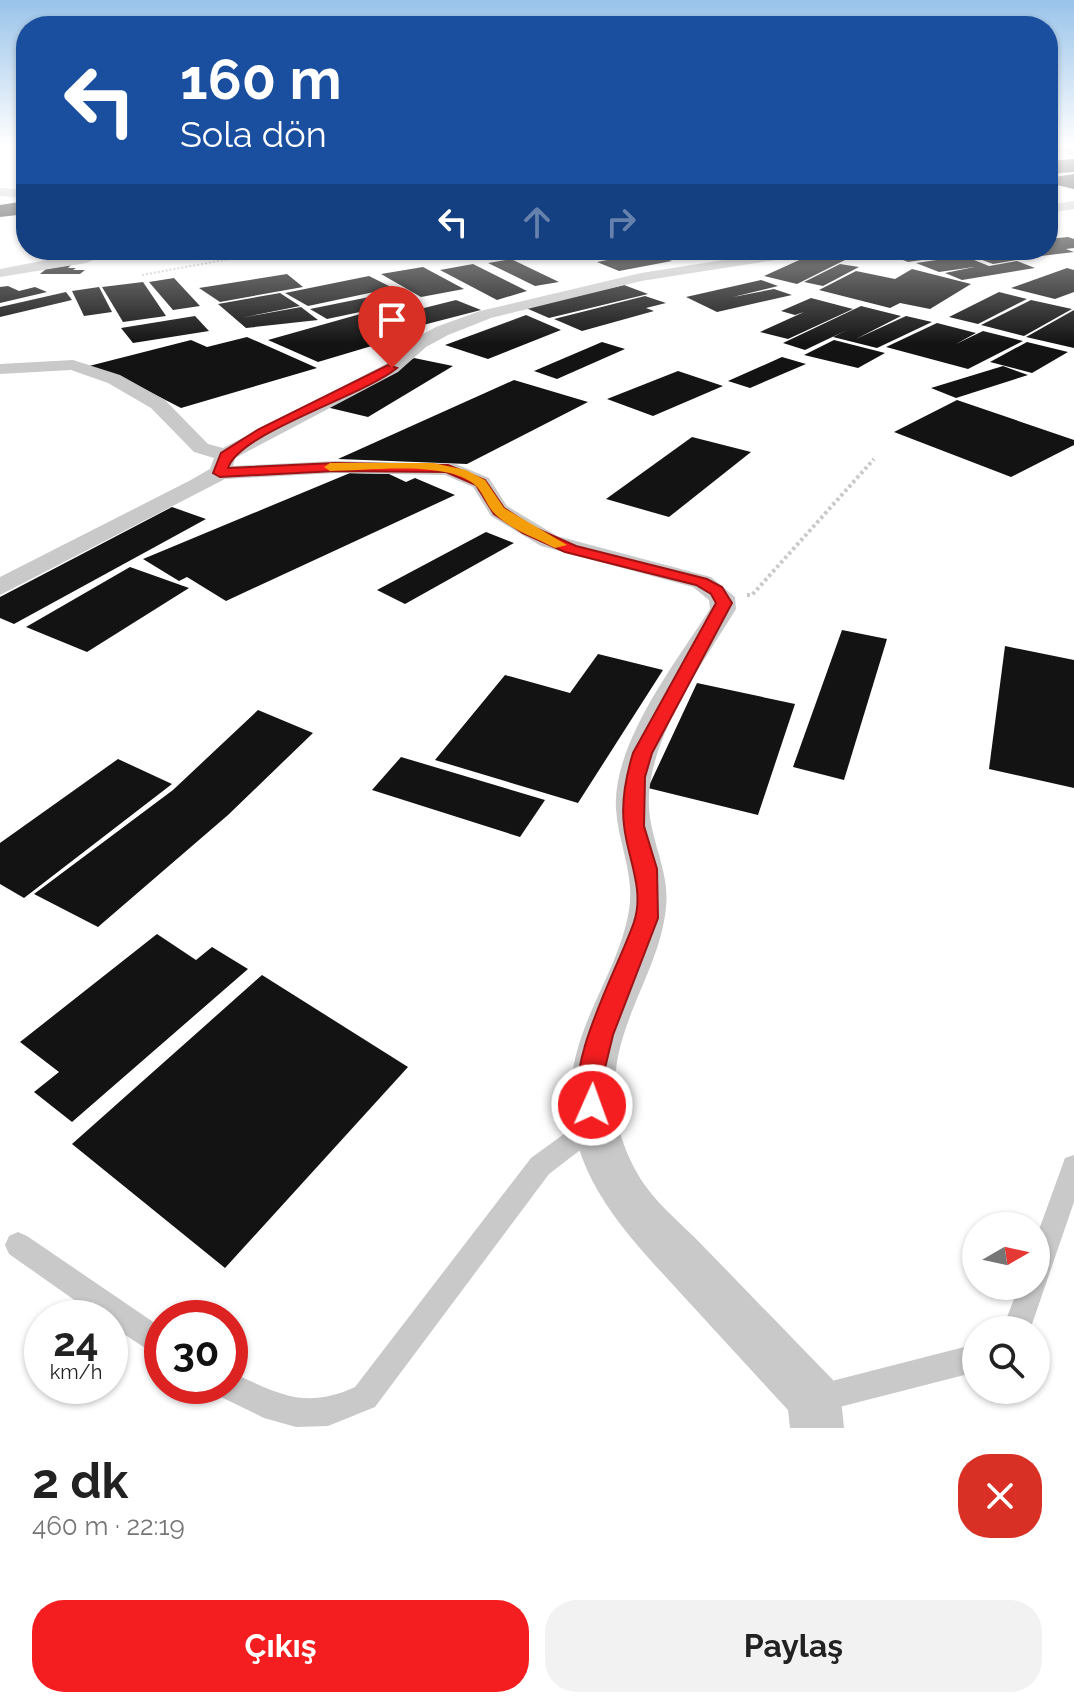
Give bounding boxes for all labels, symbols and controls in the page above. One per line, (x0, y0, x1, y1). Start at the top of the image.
text: 160 m (180, 46, 342, 112)
icon: left (48, 48, 152, 152)
text: Sola dön (180, 113, 327, 155)
icon: left (431, 200, 475, 244)
icon: ahead (515, 200, 559, 244)
icon: right (599, 200, 643, 244)
pin (358, 286, 426, 368)
icon: arrive (370, 298, 414, 342)
position arrow (550, 1063, 634, 1147)
north arrow (962, 1212, 1050, 1300)
map controls (962, 1212, 1050, 1404)
speed limit sign: 30 (144, 1300, 248, 1404)
button: search (962, 1316, 1050, 1404)
text: 24 (53, 1318, 99, 1365)
text: km/h (50, 1360, 102, 1384)
text: 2 dk (32, 1453, 128, 1509)
button: close (958, 1454, 1042, 1538)
text: 460 m · 22:19 (32, 1511, 185, 1541)
button: Çıkış (32, 1600, 529, 1692)
button: Paylaş (545, 1600, 1042, 1692)

